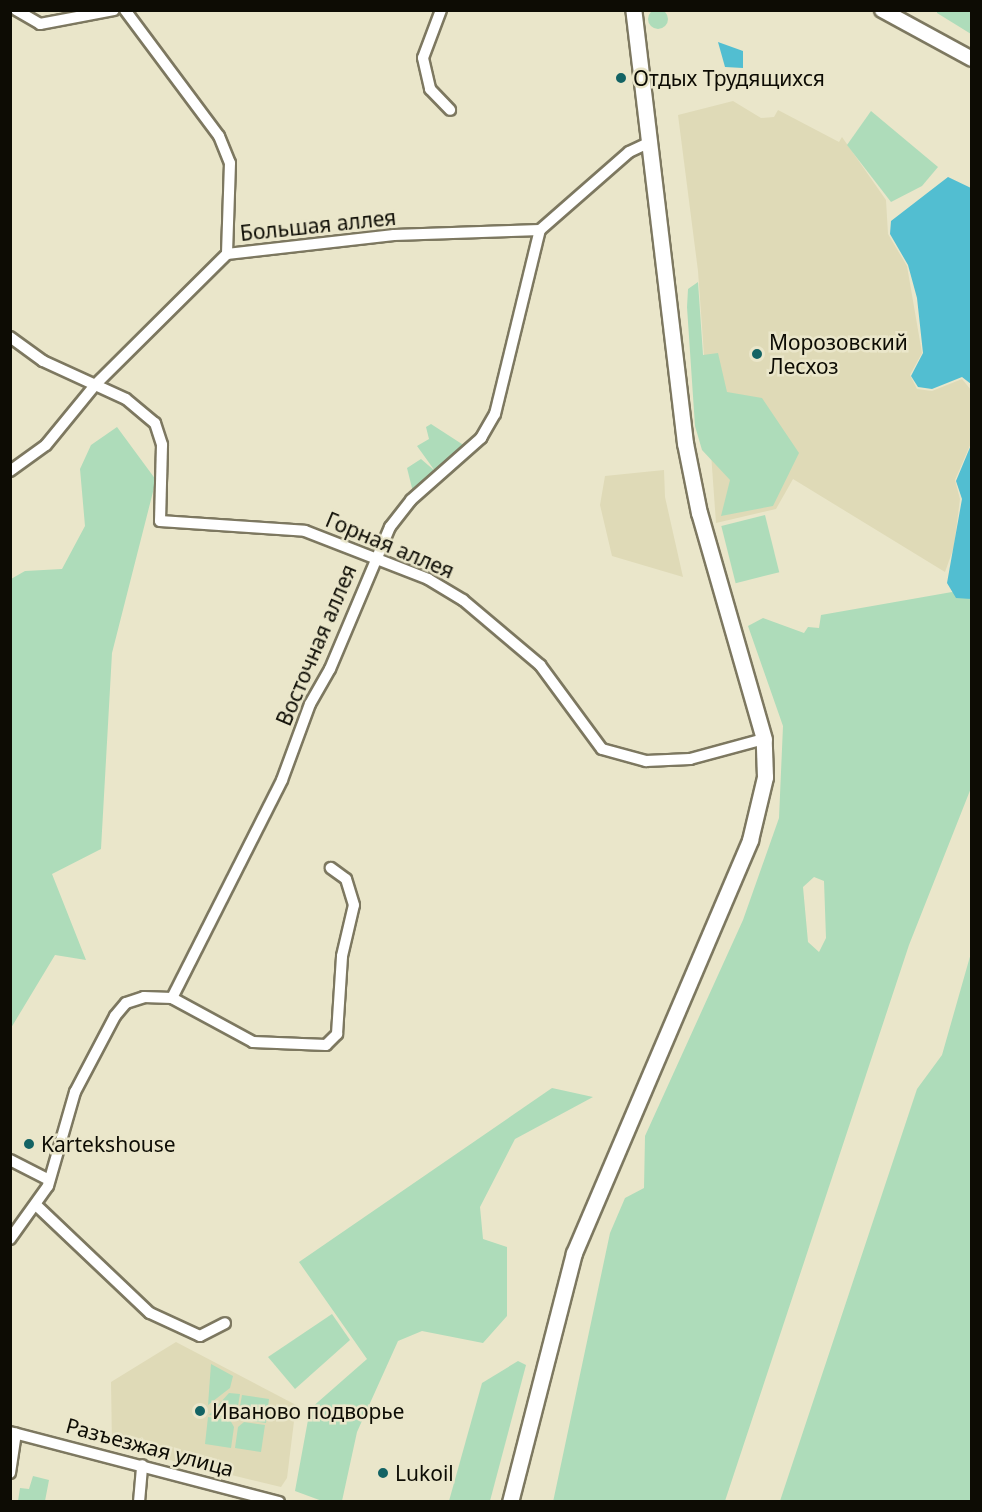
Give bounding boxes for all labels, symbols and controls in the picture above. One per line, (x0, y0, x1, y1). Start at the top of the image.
place label: Отдых Трудящихся (633, 65, 825, 91)
marker: Отдых Трудящихся (614, 71, 628, 85)
street label: Большая аллея (239, 204, 397, 246)
place label: Морозовский Лесхоз (769, 329, 908, 379)
marker: Морозовский Лесхоз (750, 347, 764, 361)
street label: Горная аллея (322, 507, 458, 583)
street label: Восточная аллея (271, 561, 361, 729)
place label: Kartekshouse (41, 1131, 176, 1157)
marker: Kartekshouse (22, 1137, 36, 1151)
place label: Иваново подворье (212, 1398, 404, 1424)
marker: Иваново подворье (193, 1404, 207, 1418)
street label: Разъезжая улица (63, 1412, 237, 1482)
place label: Lukoil (395, 1460, 454, 1486)
marker: Lukoil (376, 1466, 390, 1480)

